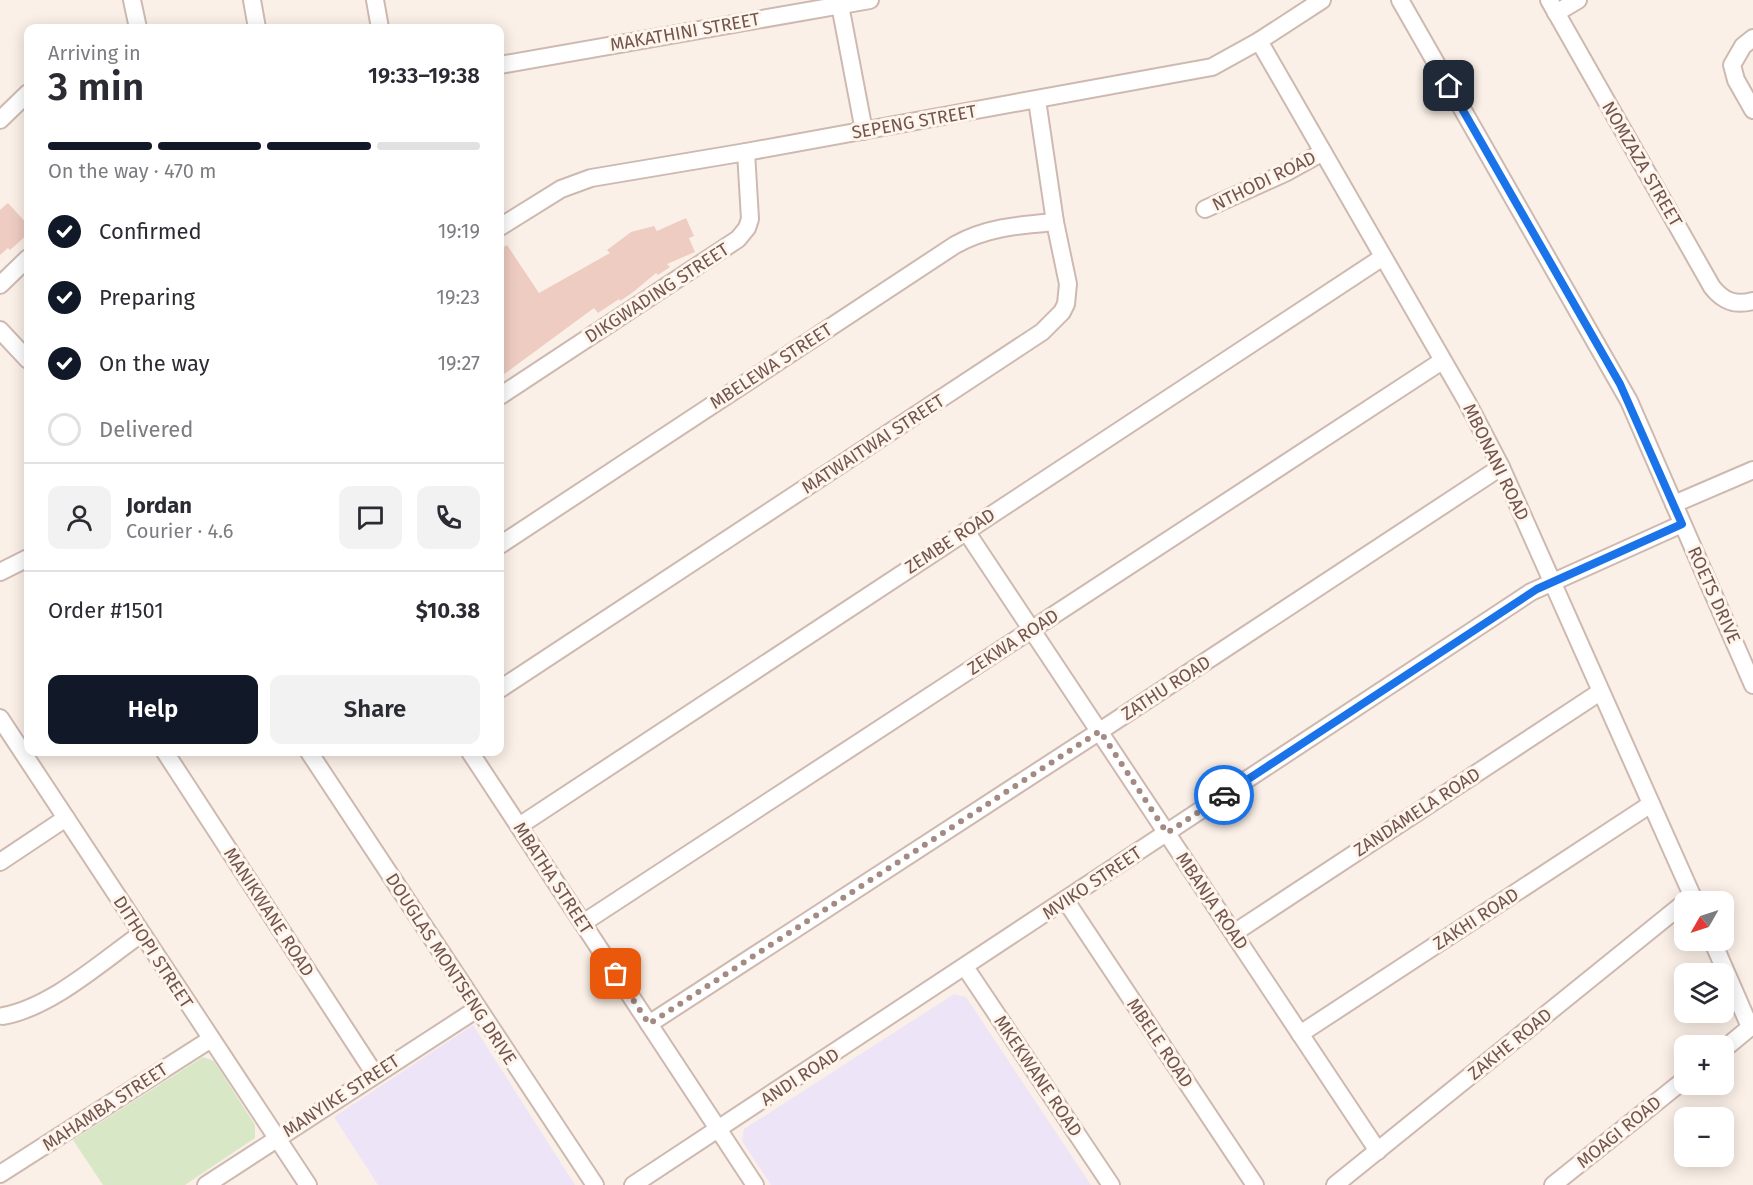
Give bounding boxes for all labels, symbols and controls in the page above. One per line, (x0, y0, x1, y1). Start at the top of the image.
street label: MAKATHINI STREET (608, 8, 762, 56)
text: Arriving in (48, 41, 141, 65)
pin (1423, 60, 1474, 111)
text: 19:33–19:38 (368, 62, 480, 89)
text: 3 min (48, 64, 144, 110)
icon: home (1432, 69, 1465, 102)
street label: NOMZAZA STREET (1597, 97, 1687, 231)
street label: SEPENG STREET (850, 100, 979, 144)
street label: NTHODI ROAD (1208, 146, 1320, 216)
text: On the way · 470 m (48, 159, 216, 183)
icon: check (48, 215, 81, 248)
text: Confirmed (99, 218, 202, 245)
text: 19:19 (438, 219, 480, 243)
street label: DIKGWADING STREET (581, 238, 734, 348)
icon: check (48, 281, 81, 314)
text: Preparing (99, 284, 195, 311)
text: 19:23 (436, 285, 480, 309)
street label: MBELEWA STREET (706, 318, 837, 414)
icon: check (48, 347, 81, 380)
text: On the way (99, 350, 210, 377)
text: 19:27 (437, 351, 480, 375)
street label: MATWAITWAI STREET (797, 389, 949, 498)
street label: MBONANI ROAD (1458, 400, 1534, 524)
text: Delivered (99, 416, 194, 443)
button: person (48, 486, 111, 549)
button: chat (339, 486, 402, 549)
button: phone (417, 486, 480, 549)
text: Jordan (126, 492, 192, 519)
street label: ZEMBE ROAD (901, 504, 999, 578)
text: Courier · 4.6 (126, 519, 233, 543)
street label: ROETS DRIVE (1683, 543, 1745, 647)
text: Order #1501 (48, 597, 164, 624)
text: $10.38 (416, 597, 480, 624)
street label: ZEKWA ROAD (963, 604, 1063, 680)
street label: ZATHU ROAD (1117, 651, 1215, 725)
button: Help (48, 675, 258, 744)
button: Share (270, 675, 480, 744)
street label: ZANDAMELA ROAD (1350, 763, 1484, 861)
courier (1194, 765, 1254, 825)
icon: car (1208, 779, 1241, 812)
street label: MBATHA STREET (509, 818, 598, 939)
street label: MVIKO STREET (1038, 841, 1146, 924)
street label: MANIKWANE ROAD (219, 843, 319, 981)
street label: MBANJA ROAD (1171, 848, 1253, 954)
street label: DOUGLAS MONTSENG DRIVE (381, 869, 521, 1069)
street label: ZAKHI ROAD (1429, 883, 1523, 955)
north arrow (1674, 891, 1734, 951)
map controls (1674, 891, 1734, 1167)
street label: DITHOPI STREET (108, 892, 198, 1013)
pin (590, 948, 641, 999)
icon: bag (599, 957, 632, 990)
button: layers (1674, 963, 1734, 1023)
street label: MBELE ROAD (1122, 994, 1198, 1092)
street label: ZAKHE ROAD (1463, 1003, 1557, 1085)
street label: MKEKWANE ROAD (989, 1011, 1087, 1141)
button: + (1674, 1035, 1734, 1095)
street label: ANDI ROAD (757, 1043, 843, 1111)
street label: MANYIKE STREET (278, 1050, 404, 1142)
street label: MAHAMBA STREET (38, 1058, 172, 1156)
street label: MOAGI ROAD (1572, 1091, 1666, 1173)
button: − (1674, 1107, 1734, 1167)

